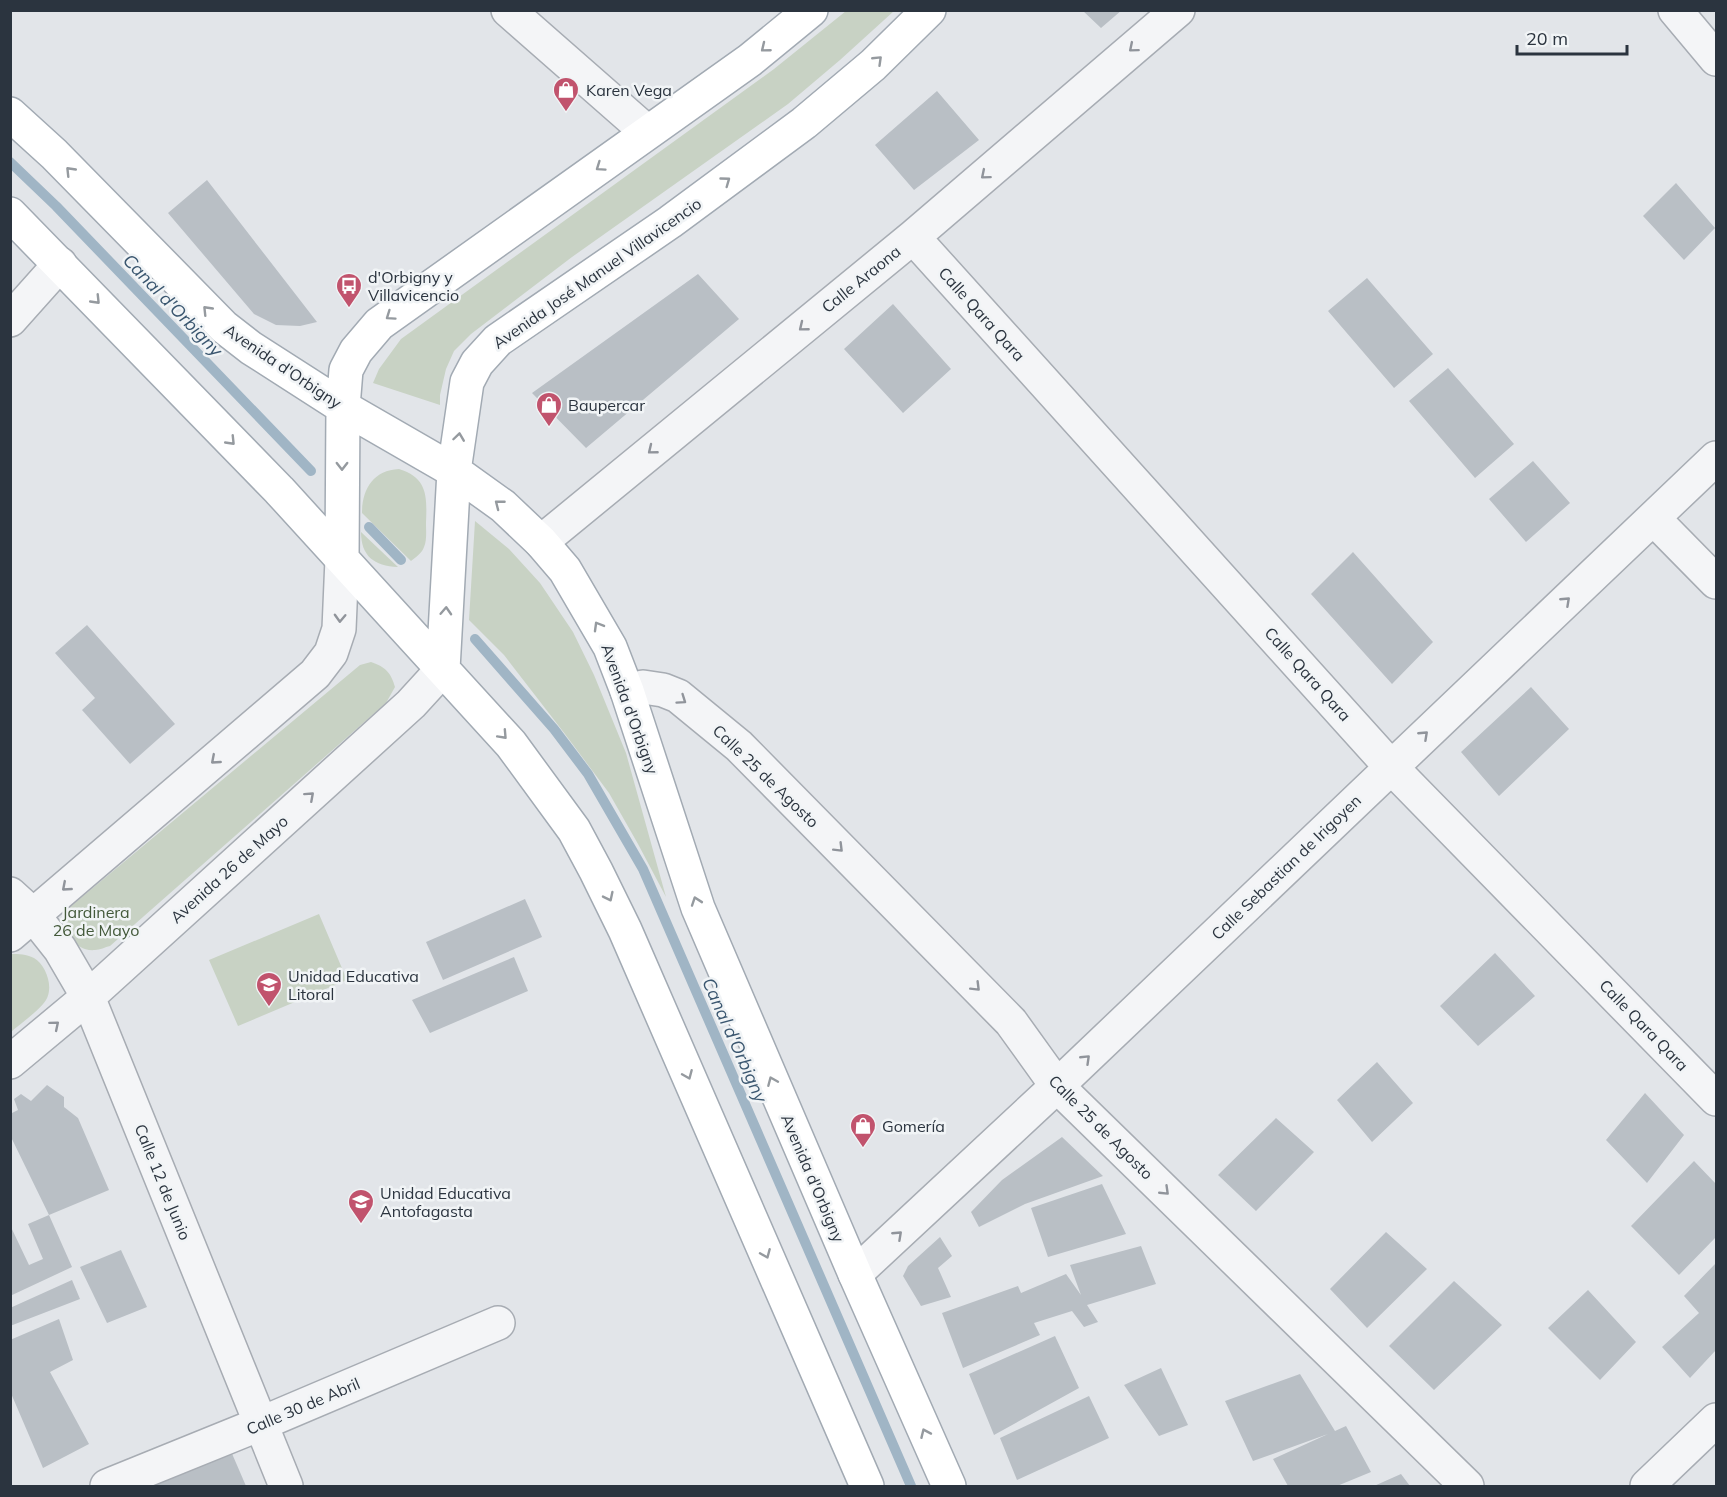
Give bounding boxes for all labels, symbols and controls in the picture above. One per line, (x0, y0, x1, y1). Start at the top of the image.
scale bar (1517, 18, 1626, 56)
text: 20 m (1526, 27, 1568, 50)
one-way arrow (761, 40, 772, 51)
one-way arrow (1129, 41, 1140, 52)
one-way arrow (872, 56, 882, 67)
shop icon: Karen Vega (551, 75, 581, 113)
place label: Karen Vega (586, 80, 672, 100)
one-way arrow (596, 160, 607, 171)
one-way arrow (67, 167, 78, 178)
one-way arrow (981, 168, 992, 179)
one-way arrow (719, 177, 730, 188)
street label: Avenida José Manuel Villavicencio (489, 193, 705, 353)
street label: Calle Araona (817, 241, 905, 317)
water label: Canal d'Orbigny (118, 249, 229, 362)
street label: Calle Qara Qara (935, 263, 1029, 365)
place label: d'Orbigny y Villavicencio (368, 267, 459, 305)
bus stop icon: d'Orbigny y Villavicencio (334, 271, 364, 309)
one-way arrow (88, 293, 99, 304)
one-way arrow (203, 306, 214, 316)
one-way arrow (385, 309, 396, 320)
street label: Avenida d'Orbigny (221, 319, 346, 413)
one-way arrow (799, 319, 810, 330)
shop icon: Baupercar (534, 390, 564, 428)
place label: Baupercar (568, 395, 645, 415)
one-way arrow (452, 433, 464, 442)
one-way arrow (224, 434, 235, 444)
one-way arrow (648, 443, 659, 454)
one-way arrow (336, 461, 348, 470)
one-way arrow (495, 501, 506, 512)
one-way arrow (1559, 597, 1570, 608)
one-way arrow (440, 607, 453, 616)
one-way arrow (333, 613, 346, 622)
one-way arrow (593, 622, 605, 632)
street label: Calle Qara Qara (1261, 623, 1355, 725)
street label: Avenida d'Orbigny (597, 641, 663, 777)
one-way arrow (676, 693, 687, 704)
street label: Calle 25 de Agosto (709, 720, 823, 832)
one-way arrow (496, 728, 507, 738)
one-way arrow (1418, 731, 1428, 742)
one-way arrow (211, 752, 222, 763)
street label: Calle Sebastian de Irigoyen (1207, 790, 1365, 944)
one-way arrow (303, 792, 313, 803)
street label: Avenida 26 de Mayo (166, 811, 292, 927)
one-way arrow (832, 840, 843, 851)
one-way arrow (62, 879, 73, 890)
one-way arrow (602, 891, 614, 902)
one-way arrow (690, 896, 703, 907)
park label: Jardinera 26 de Mayo (53, 902, 139, 940)
place label: Unidad Educativa Litoral (288, 966, 419, 1004)
school or university icon: Unidad Educativa Litoral (254, 970, 284, 1008)
water label: Canal d'Orbigny (697, 974, 773, 1107)
street label: Calle Qara Qara (1595, 975, 1693, 1075)
one-way arrow (969, 979, 980, 990)
one-way arrow (48, 1021, 59, 1032)
one-way arrow (1079, 1055, 1090, 1066)
one-way arrow (681, 1069, 693, 1080)
street label: Calle 25 de Agosto (1045, 1071, 1157, 1183)
one-way arrow (767, 1076, 779, 1087)
street label: Avenida d'Orbigny (777, 1111, 849, 1245)
shop icon: Gomería (848, 1111, 878, 1149)
place label: Gomería (882, 1116, 945, 1136)
street label: Calle 12 de Junio (131, 1121, 195, 1243)
place label: Unidad Educativa Antofagasta (380, 1183, 511, 1221)
one-way arrow (1157, 1184, 1168, 1195)
school or university icon: Unidad Educativa Antofagasta (346, 1187, 376, 1225)
one-way arrow (890, 1231, 901, 1242)
one-way arrow (759, 1248, 771, 1259)
street label: Calle 30 de Abril (243, 1373, 363, 1439)
one-way arrow (920, 1428, 932, 1439)

